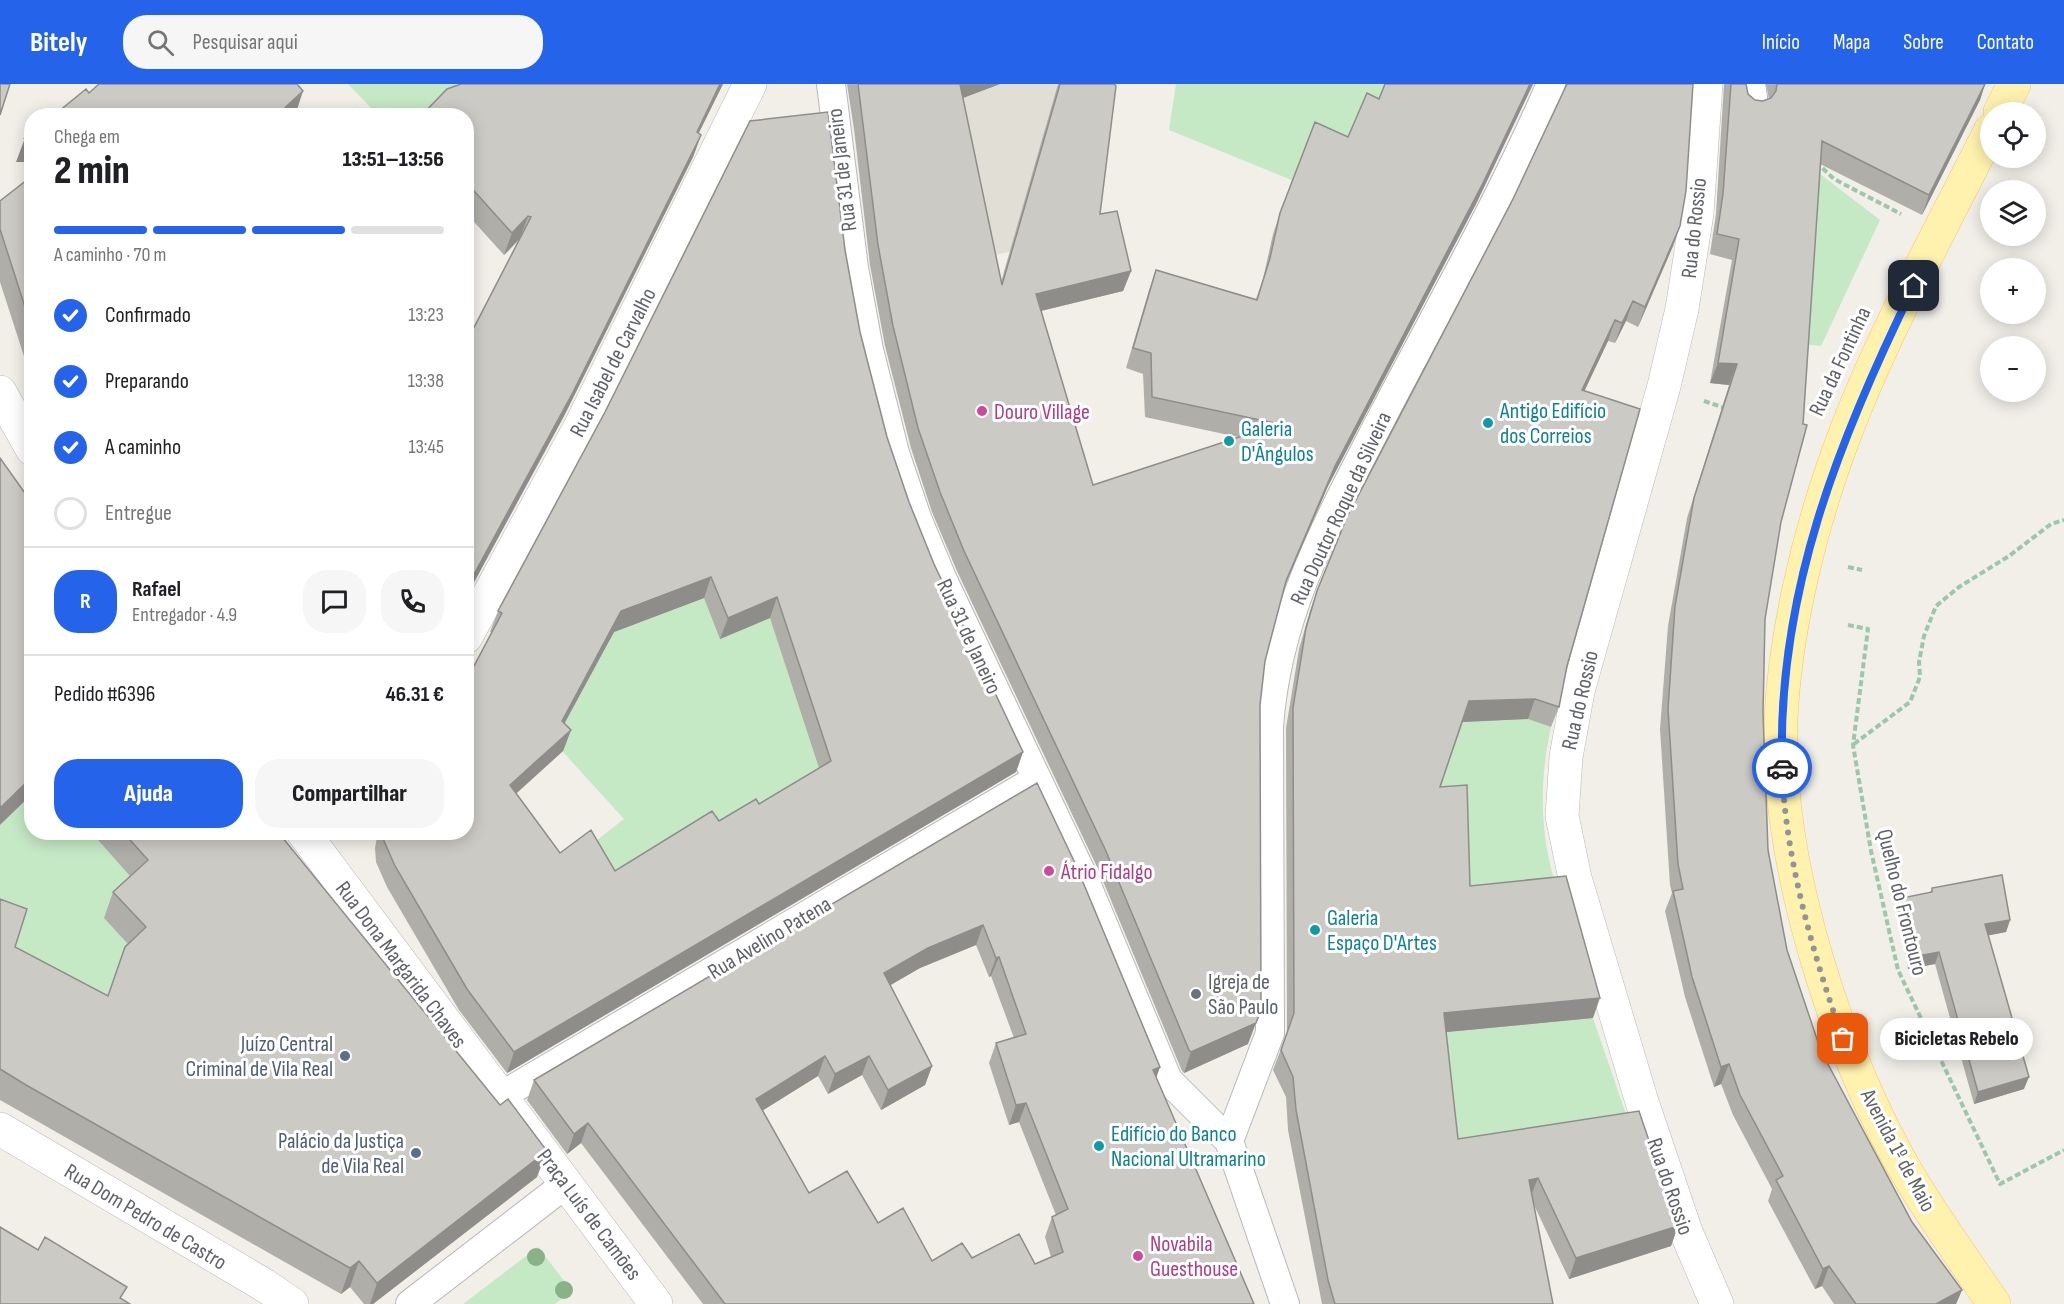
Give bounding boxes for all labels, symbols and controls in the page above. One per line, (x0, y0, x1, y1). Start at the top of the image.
search box (123, 15, 543, 69)
text: Bitely (30, 26, 87, 59)
icon: search (144, 26, 177, 59)
text: Pesquisar aqui (192, 29, 298, 56)
text: Início (1762, 30, 1800, 55)
text: Mapa (1833, 30, 1870, 55)
text: Sobre (1903, 30, 1944, 55)
text: Contato (1977, 30, 2034, 55)
map controls (1980, 102, 2046, 402)
button: locate (1980, 102, 2046, 168)
street label: Rua 31 de Janeiro (822, 107, 863, 233)
text: Chega em (54, 125, 120, 149)
text: 13:51–13:56 (342, 146, 444, 173)
text: 2 min (54, 148, 130, 195)
street label: Rua do Rossio (1676, 177, 1713, 280)
button: layers (1980, 180, 2046, 246)
text: A caminho · 70 m (54, 243, 166, 267)
button: + (1980, 258, 2046, 324)
pin (1888, 260, 1939, 311)
icon: home (1897, 269, 1930, 302)
street label: Rua Isabel de Carvalho (564, 284, 663, 442)
icon: check (54, 299, 87, 332)
text: Confirmado (105, 302, 191, 329)
text: 13:23 (408, 303, 444, 327)
street label: Rua da Fontinha (1803, 303, 1877, 420)
button: − (1980, 336, 2046, 402)
icon: check (54, 365, 87, 398)
text: Preparando (105, 368, 189, 395)
text: 13:38 (408, 369, 444, 393)
place label: Antigo Edifício dos Correios (1499, 398, 1606, 450)
place label: Douro Village (994, 399, 1090, 426)
marker: Douro Village (975, 404, 989, 418)
street label: Rua Doutor Roque da Silveira (1285, 408, 1398, 610)
place label: Galeria D'Ângulos (1241, 416, 1314, 468)
marker: Antigo Edifício dos Correios (1481, 416, 1495, 430)
icon: check (54, 431, 87, 464)
text: A caminho (105, 434, 181, 461)
marker: Galeria D'Ângulos (1222, 434, 1236, 448)
text: 13:45 (408, 435, 444, 459)
text: Entregue (105, 500, 172, 527)
button: chat (303, 570, 366, 633)
button: phone (381, 570, 444, 633)
street label: Rua 31 de Janeiro (930, 575, 1007, 698)
text: Rafael (132, 576, 181, 603)
text: R (80, 588, 91, 615)
text: Entregador · 4.9 (132, 603, 237, 627)
street label: Rua do Rossio (1556, 648, 1605, 753)
text: Pedido #6396 (54, 681, 155, 708)
text: 46.31 € (386, 681, 444, 708)
courier (1752, 738, 1812, 798)
icon: car (1766, 752, 1799, 785)
button: Ajuda (54, 759, 243, 828)
button: Compartilhar (255, 759, 444, 828)
street label: Quelho do Frontouro (1870, 826, 1933, 978)
place label: Átrio Fidalgo (1060, 859, 1153, 886)
marker: Átrio Fidalgo (1042, 864, 1056, 878)
street label: Rua Dona Margarida Chaves (329, 876, 472, 1054)
street label: Rua Avelino Patena (703, 891, 836, 986)
place label: Galeria Espaço D'Artes (1327, 905, 1437, 957)
marker: Galeria Espaço D'Artes (1308, 923, 1322, 937)
place label: Igreja de São Paulo (1208, 969, 1278, 1021)
marker: Igreja de São Paulo (1189, 987, 1203, 1001)
pin (1817, 1013, 1868, 1064)
callout: Bicicletas Rebelo (1879, 1018, 2032, 1060)
icon: bag (1826, 1022, 1859, 1055)
text: Bicicletas Rebelo (1894, 1027, 2019, 1051)
place label: Juízo Central Criminal de Vila Real (185, 1031, 333, 1083)
marker: Juízo Central Criminal de Vila Real (338, 1049, 352, 1063)
street label: Avenida 1º de Maio (1854, 1084, 1941, 1217)
place label: Edifício do Banco Nacional Ultramarino (1111, 1121, 1266, 1173)
place label: Palácio da Justiça de Vila Real (278, 1128, 404, 1180)
street label: Rua do Rossio (1640, 1134, 1699, 1239)
marker: Edifício do Banco Nacional Ultramarino (1092, 1139, 1106, 1153)
street label: Praça Luís de Camões (531, 1144, 647, 1286)
marker: Palácio da Justiça de Vila Real (409, 1146, 423, 1160)
street label: Rua Dom Pedro de Castro (59, 1158, 231, 1276)
place label: Novabila Guesthouse (1150, 1231, 1238, 1283)
marker: Novabila Guesthouse (1131, 1249, 1145, 1263)

